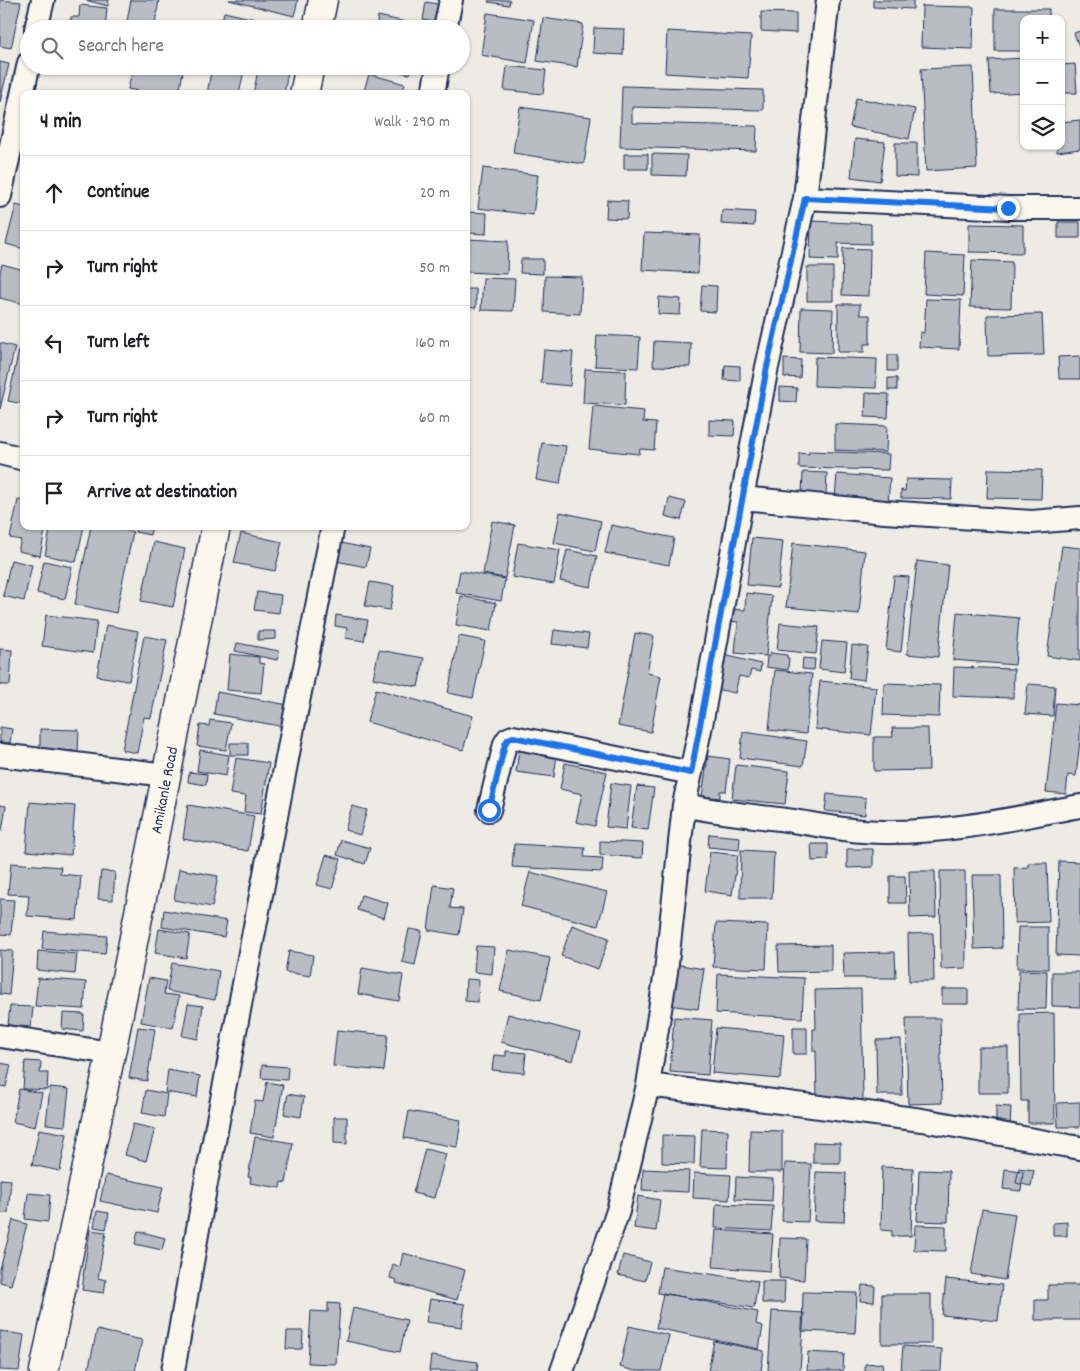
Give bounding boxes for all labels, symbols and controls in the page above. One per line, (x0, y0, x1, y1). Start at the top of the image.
map controls (1020, 15, 1065, 150)
button: + (1020, 15, 1065, 60)
search box (20, 20, 470, 75)
icon: search (38, 34, 66, 62)
text: Search here (78, 34, 164, 61)
button: − (1020, 60, 1065, 105)
button: layers (1020, 105, 1065, 150)
text: 4 min (40, 108, 82, 138)
text: Walk · 290 m (374, 111, 450, 134)
icon: ahead (40, 179, 68, 207)
text: Continue (87, 180, 149, 207)
text: 20 m (420, 182, 450, 205)
route end (997, 197, 1020, 220)
icon: right (40, 254, 68, 282)
text: Turn right (87, 255, 158, 282)
text: 50 m (419, 257, 450, 280)
icon: left (40, 329, 68, 357)
text: Turn left (87, 330, 150, 357)
text: 160 m (415, 332, 450, 355)
icon: right (40, 404, 68, 432)
text: Turn right (87, 405, 158, 432)
text: 60 m (419, 407, 450, 430)
icon: arrive (40, 479, 68, 507)
text: Arrive at destination (87, 480, 237, 507)
street label: Amikanle Road (146, 745, 185, 836)
route start (478, 799, 501, 822)

